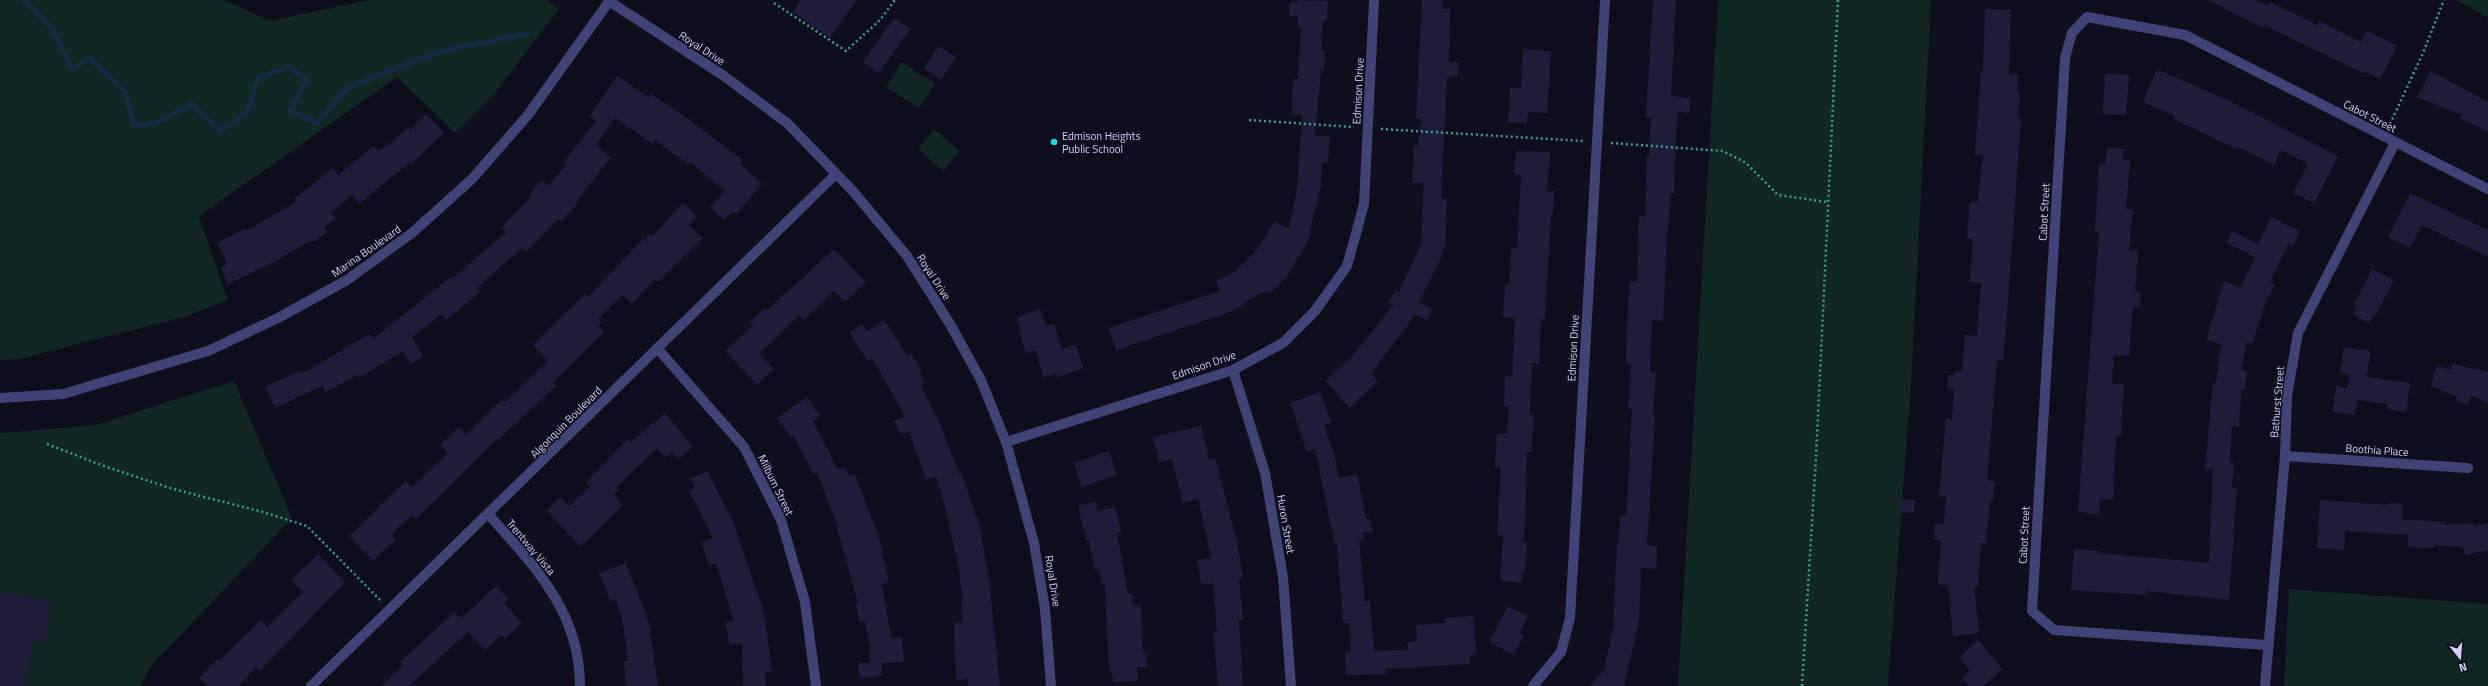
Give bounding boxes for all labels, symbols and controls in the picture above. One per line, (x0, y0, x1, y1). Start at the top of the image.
street label: Royal Drive (676, 27, 729, 69)
street label: Edmison Drive (1348, 57, 1368, 125)
street label: Cabot Street (2341, 96, 2399, 136)
place label: Edmison Heights Public School (1062, 128, 1141, 157)
marker: Edmison Heights Public School (1049, 137, 1059, 147)
street label: Cabot Street (2035, 183, 2054, 241)
street label: Marina Boulevard (328, 221, 404, 281)
street label: Royal Drive (913, 251, 955, 304)
street label: Edmison Drive (1563, 314, 1583, 382)
street label: Edmison Drive (1170, 346, 1239, 383)
street label: Bathurst Street (2266, 366, 2288, 438)
street label: Algonquin Boulevard (527, 382, 606, 461)
street label: Boothia Place (2345, 440, 2410, 460)
street label: Milburn Street (754, 452, 798, 518)
street label: Huron Street (1273, 493, 1299, 555)
street label: Cabot Street (2015, 506, 2034, 564)
street label: Trentway Vista (503, 516, 560, 579)
street label: Royal Drive (1041, 554, 1065, 608)
north arrow (2440, 638, 2480, 678)
text: N (2457, 659, 2469, 676)

